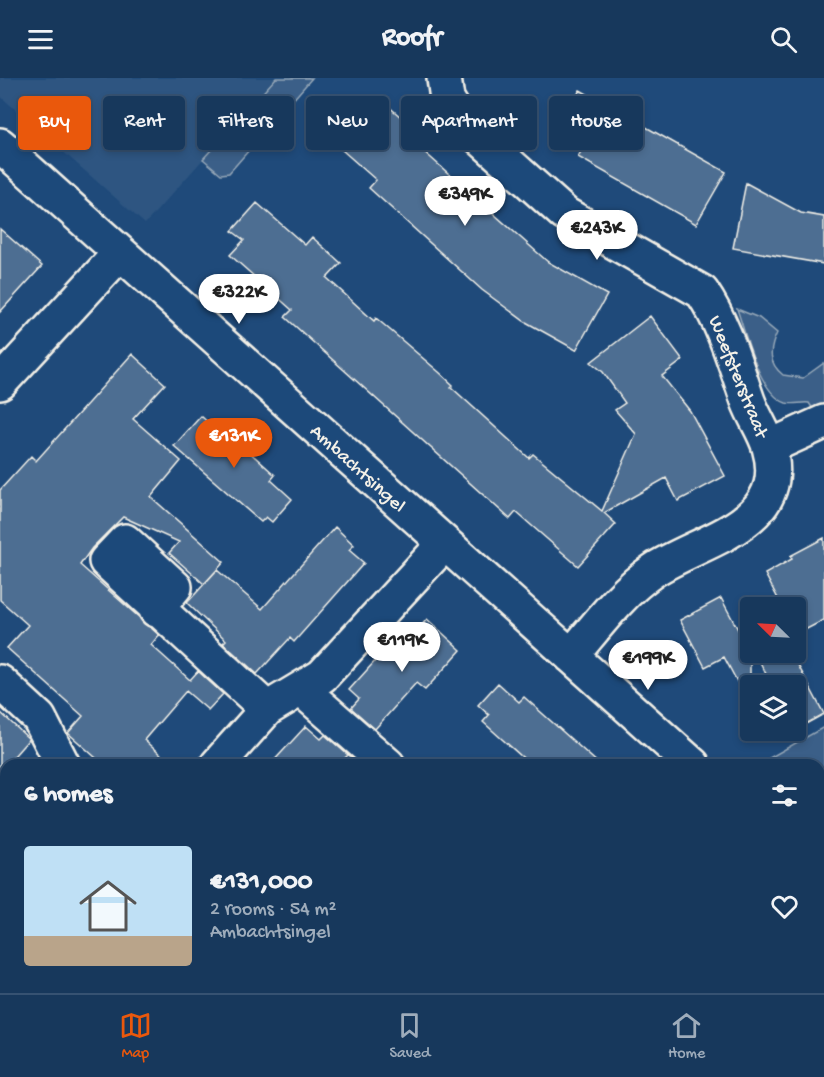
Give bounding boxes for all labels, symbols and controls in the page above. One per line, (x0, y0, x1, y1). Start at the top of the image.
icon: menu (24, 23, 57, 56)
text: Roofr (382, 23, 442, 55)
icon: search (767, 23, 800, 56)
chip: Buy (18, 96, 91, 150)
chip: Rent (103, 96, 185, 150)
chip: Filters (197, 96, 294, 150)
chip: New (306, 96, 389, 150)
chip: Apartment (401, 96, 537, 150)
chip: House (549, 96, 643, 150)
pin: €349K (423, 176, 507, 227)
text: €349K (439, 184, 491, 207)
pin: €243K (555, 210, 639, 261)
text: €243K (571, 218, 623, 241)
pin: €322K (197, 274, 281, 325)
text: €322K (213, 282, 265, 305)
street label: Weefsterstraat (702, 313, 772, 443)
pin: €131K (192, 418, 276, 469)
street label: Ambachtsingel (304, 421, 409, 519)
text: €131K (209, 426, 259, 449)
north arrow (740, 597, 806, 663)
map controls (740, 597, 806, 741)
pin: €119K (360, 622, 444, 673)
text: €119K (377, 630, 427, 653)
pin: €199K (606, 640, 690, 691)
text: €199K (622, 648, 674, 671)
button: layers (740, 675, 806, 741)
icon: filters (768, 779, 801, 812)
text: 6 homes (24, 780, 112, 811)
text: €131,000 (210, 868, 312, 899)
icon: home (72, 870, 144, 942)
icon: heart (768, 890, 801, 923)
text: 2 rooms · 54 m² (210, 899, 337, 922)
text: Ambachtsingel (210, 922, 331, 945)
tab: Map (119, 1009, 152, 1064)
tab: Saved (389, 1009, 430, 1064)
tab: Home (668, 1009, 705, 1064)

